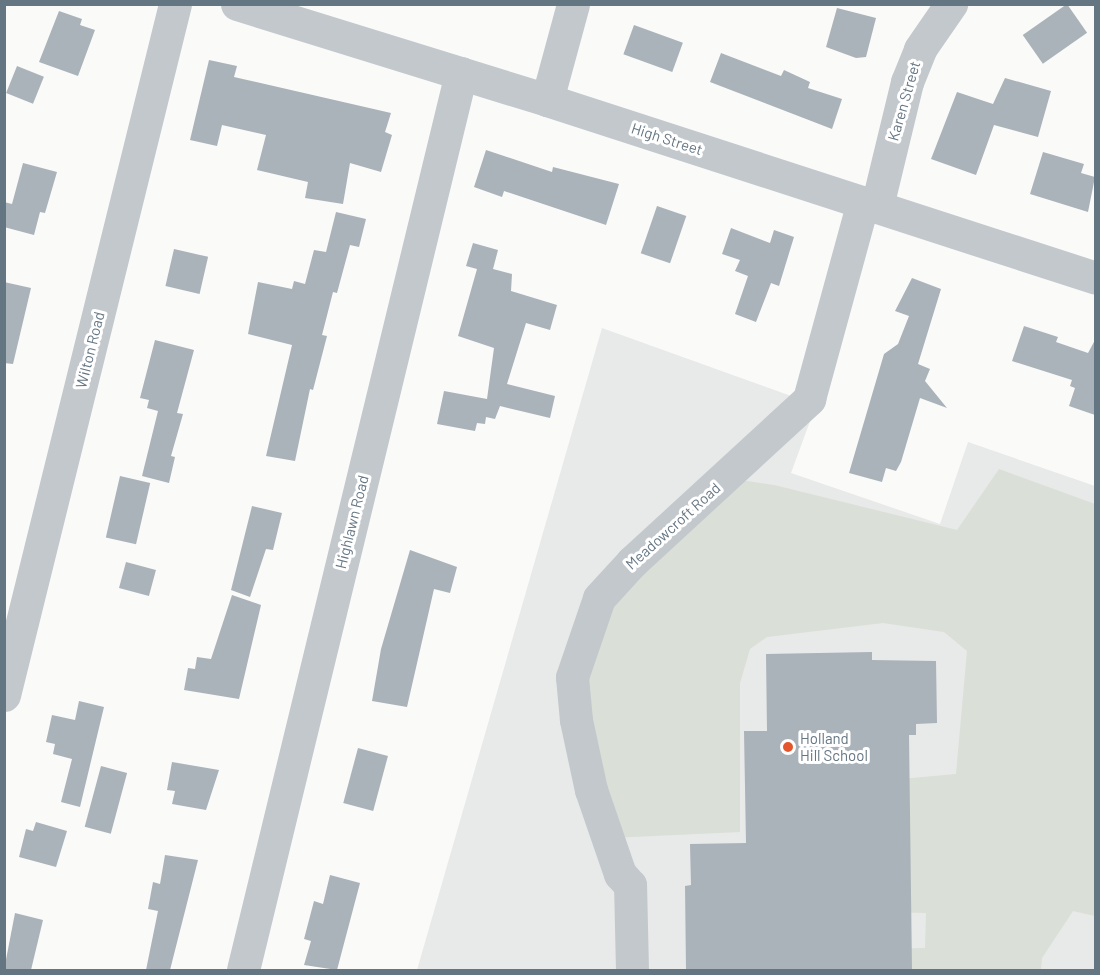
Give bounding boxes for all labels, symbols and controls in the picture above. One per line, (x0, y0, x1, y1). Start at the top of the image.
street label: Karen Street (884, 59, 924, 143)
street label: High Street (629, 119, 705, 159)
street label: Wilton Road (72, 310, 108, 390)
street label: Highlawn Road (332, 473, 372, 571)
street label: Meadowcroft Road (622, 479, 724, 573)
place label: Holland Hill School (800, 729, 868, 764)
marker: Holland Hill School (781, 740, 795, 754)

